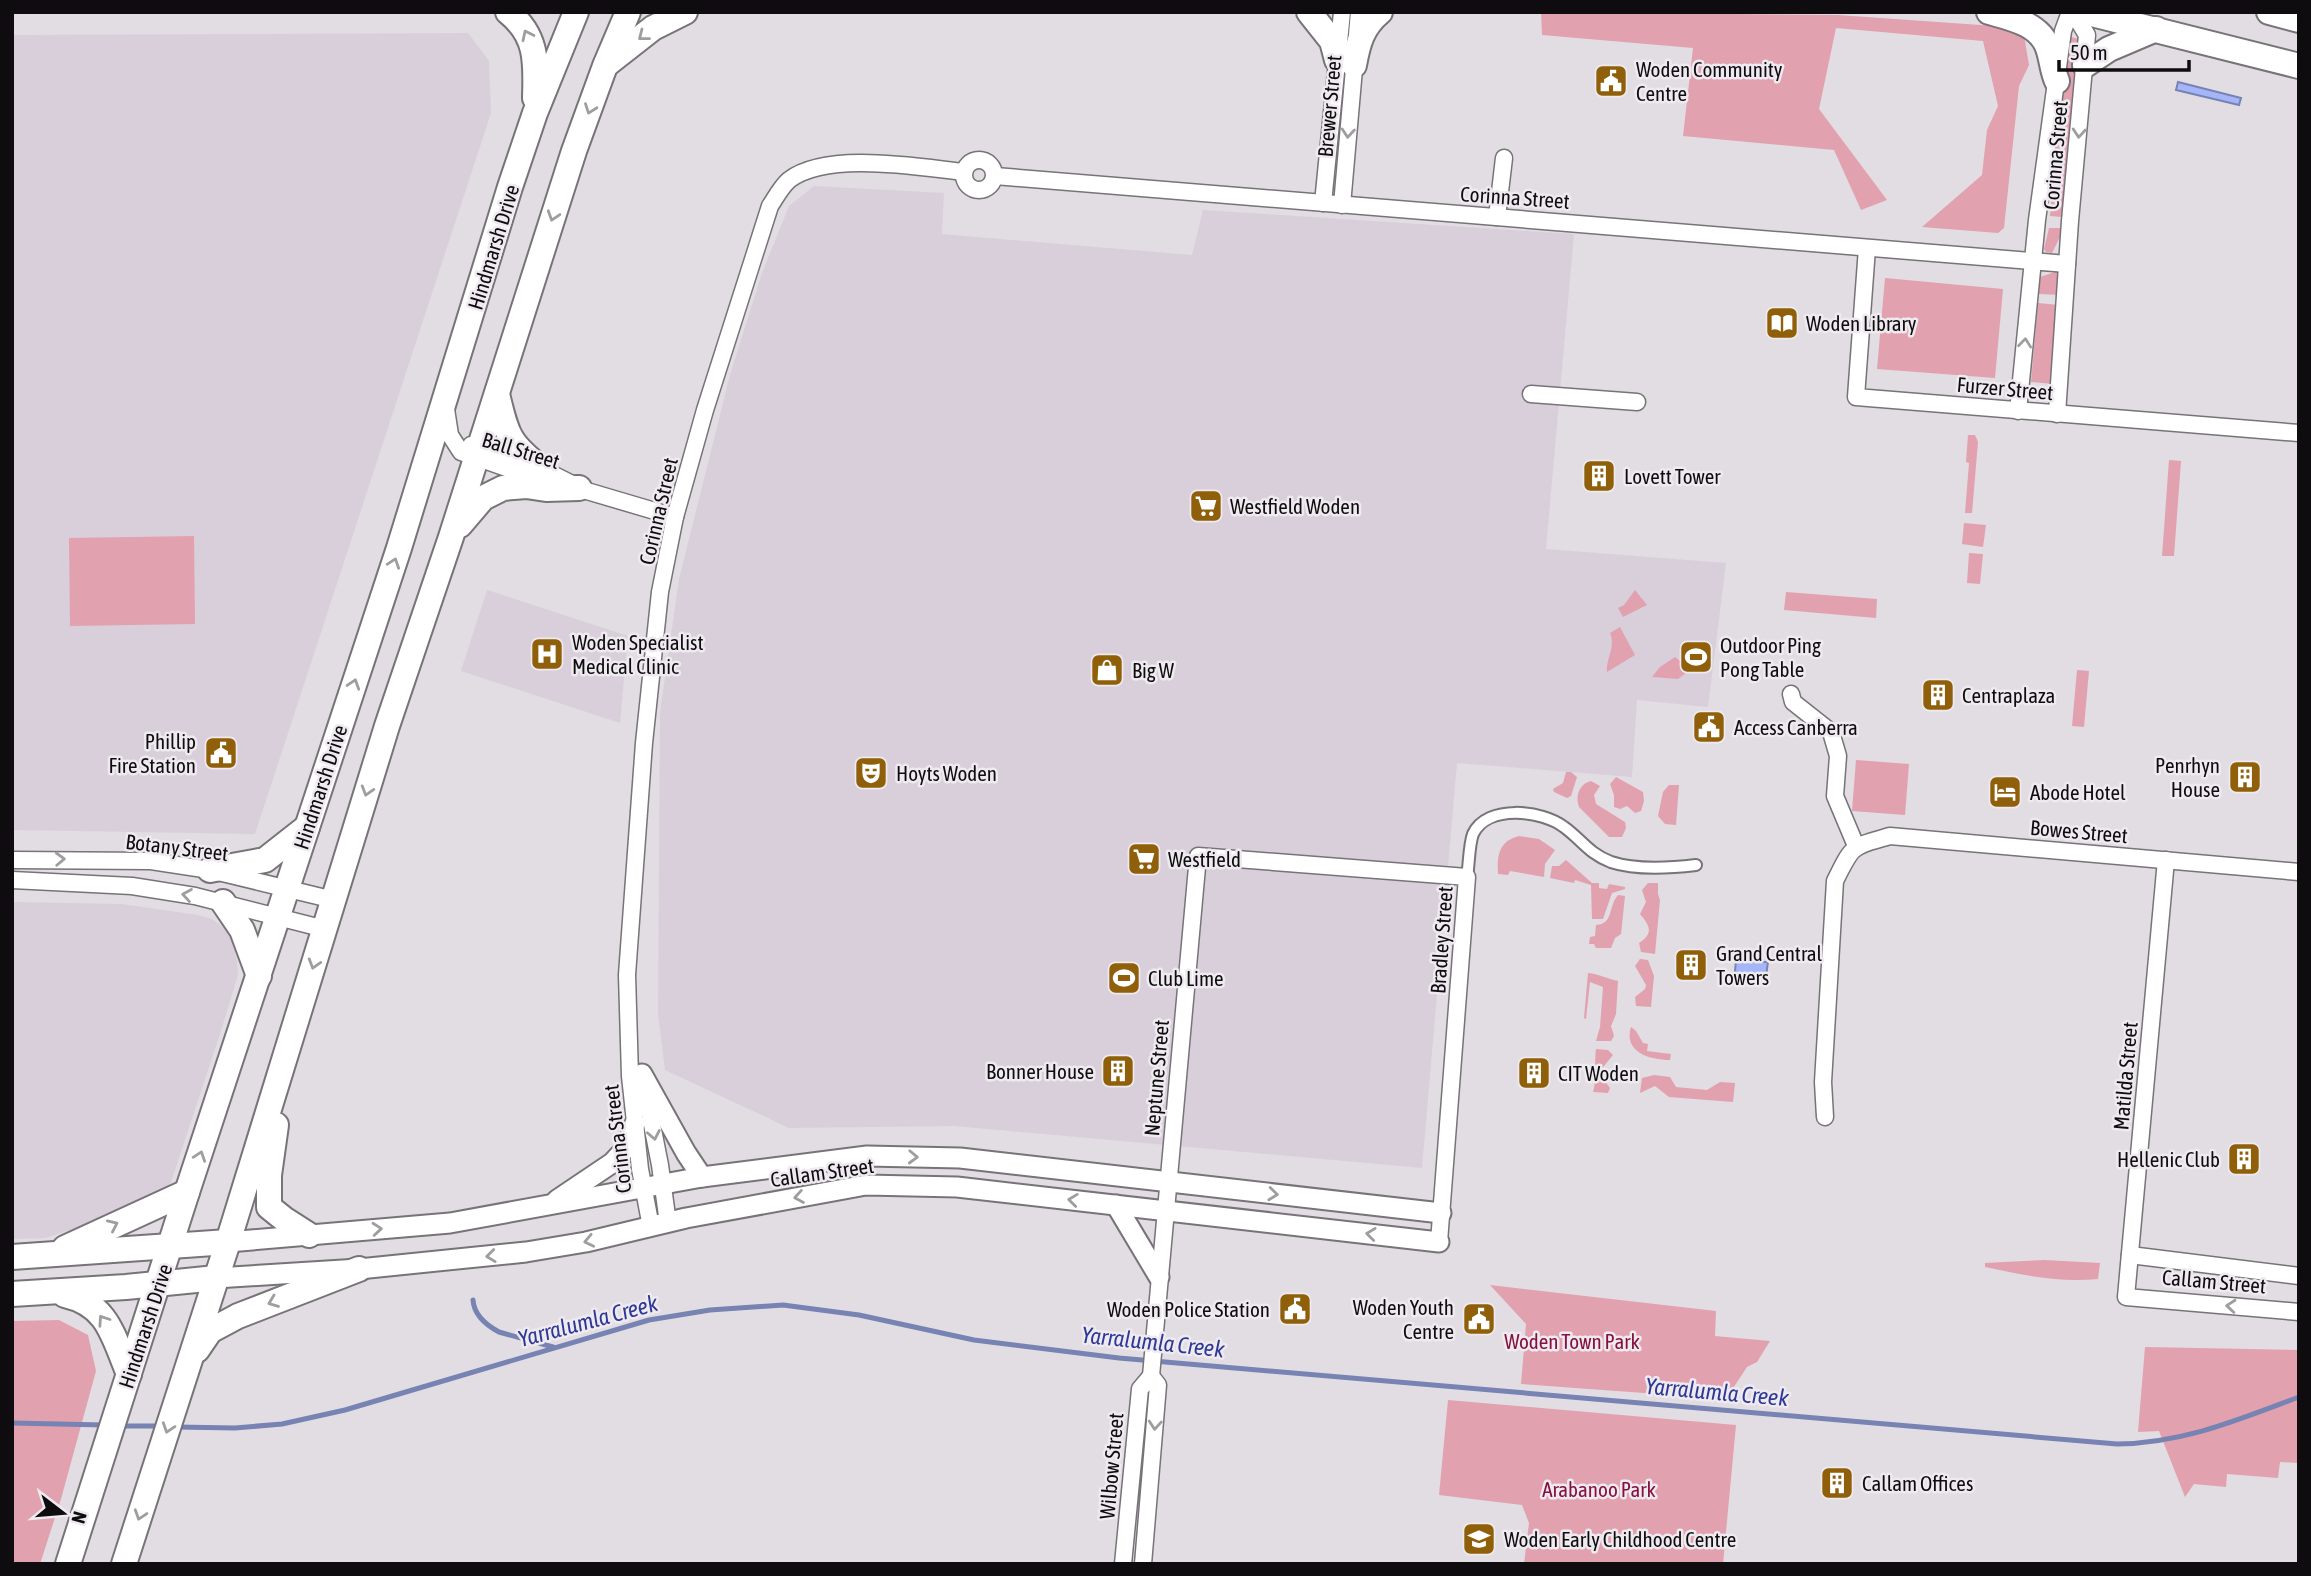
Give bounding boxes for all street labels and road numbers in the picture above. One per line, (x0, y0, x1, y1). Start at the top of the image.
street label: Brewer Street (1313, 54, 1345, 158)
street label: Corinna Street (2038, 99, 2072, 211)
street label: Corinna Street (1460, 181, 1570, 213)
street label: Hindmarsh Drive (463, 182, 523, 312)
street label: Furzer Street (1956, 372, 2054, 404)
street label: Ball Street (479, 427, 563, 473)
street label: Corinna Street (634, 455, 682, 567)
street label: Hindmarsh Drive (289, 722, 351, 852)
street label: Bowes Street (2029, 815, 2129, 847)
street label: Botany Street (124, 829, 230, 865)
street label: Bradley Street (1425, 885, 1457, 995)
street label: Neptune Street (1139, 1019, 1173, 1137)
street label: Matilda Street (2108, 1021, 2142, 1131)
street label: Corinna Street (598, 1083, 636, 1195)
street label: Callam Street (769, 1153, 875, 1191)
street label: Hindmarsh Drive (114, 1261, 176, 1391)
street label: Callam Street (2161, 1265, 2267, 1297)
street label: Wilbow Street (1094, 1412, 1128, 1520)

